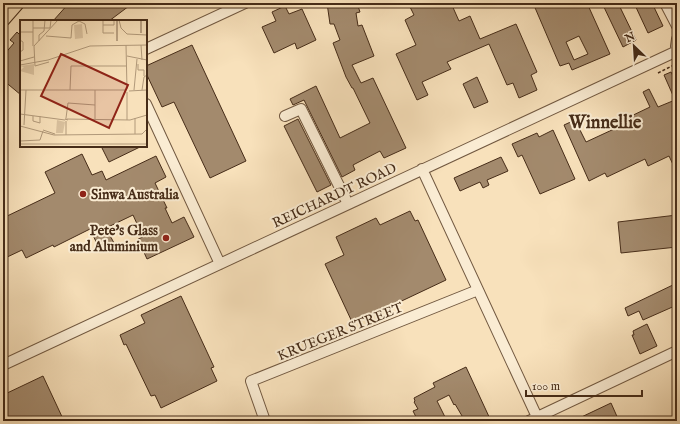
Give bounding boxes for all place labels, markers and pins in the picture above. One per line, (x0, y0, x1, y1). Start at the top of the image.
place label: Sinwa Australia (91, 186, 180, 204)
marker: Sinwa Australia (78, 189, 88, 199)
place label: Pete's Glass and Aluminium (70, 222, 158, 256)
marker: Pete's Glass and Aluminium (161, 233, 171, 243)

